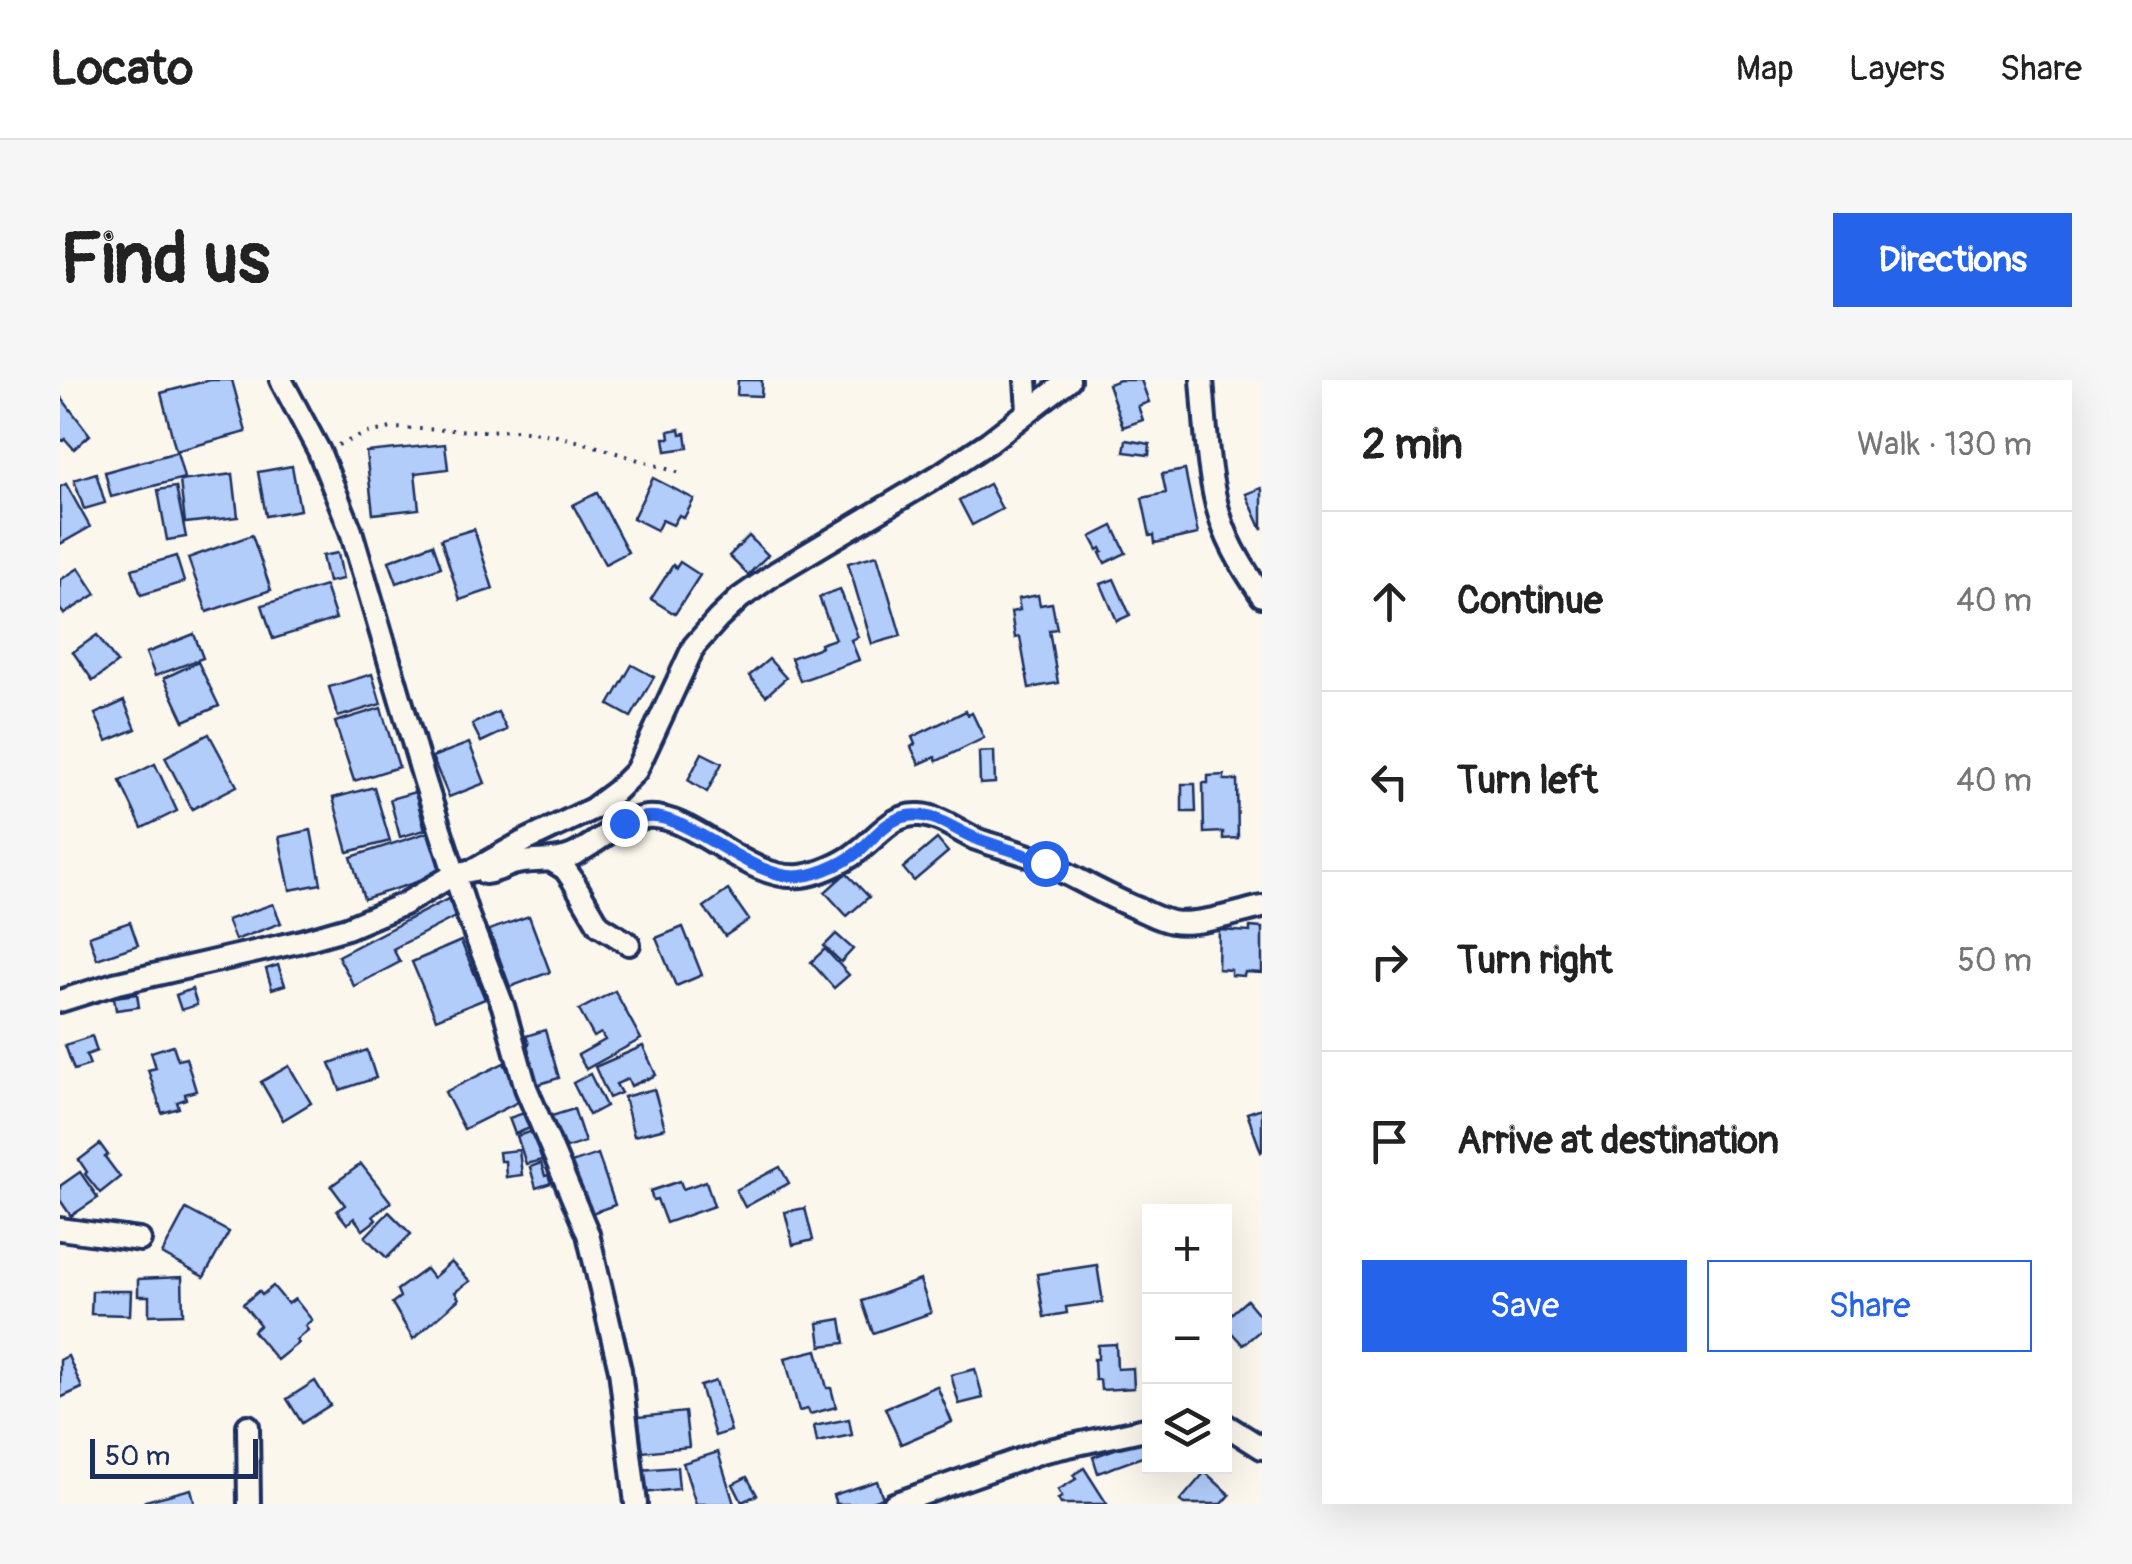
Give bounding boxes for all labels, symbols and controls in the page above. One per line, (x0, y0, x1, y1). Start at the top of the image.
text: Locato (50, 39, 193, 99)
text: Map (1736, 47, 1794, 91)
text: Layers (1849, 47, 1945, 91)
text: Share (2000, 47, 2082, 91)
button: Directions (1833, 213, 2072, 307)
text: Find us (60, 216, 270, 304)
text: 2 min (1362, 419, 1463, 471)
text: Walk · 130 m (1857, 425, 2032, 465)
icon: ahead (1362, 574, 1417, 629)
text: Continue (1457, 577, 1603, 625)
text: 40 m (1956, 581, 2032, 621)
icon: left (1362, 754, 1417, 809)
text: Turn left (1457, 757, 1598, 805)
text: 40 m (1956, 761, 2032, 801)
route end (602, 801, 648, 847)
route start (1023, 841, 1069, 887)
icon: right (1362, 934, 1417, 989)
text: Turn right (1457, 937, 1612, 985)
text: 50 m (1957, 941, 2032, 981)
icon: arrive (1362, 1114, 1417, 1169)
text: Arrive at destination (1457, 1117, 1779, 1165)
map controls (1142, 1204, 1232, 1474)
button: + (1142, 1204, 1232, 1294)
button: Save (1362, 1260, 1687, 1352)
button: Share (1707, 1260, 2032, 1352)
button: − (1142, 1294, 1232, 1384)
button: layers (1142, 1384, 1232, 1474)
scale bar (90, 1434, 258, 1478)
text: 50 m (105, 1439, 170, 1474)

